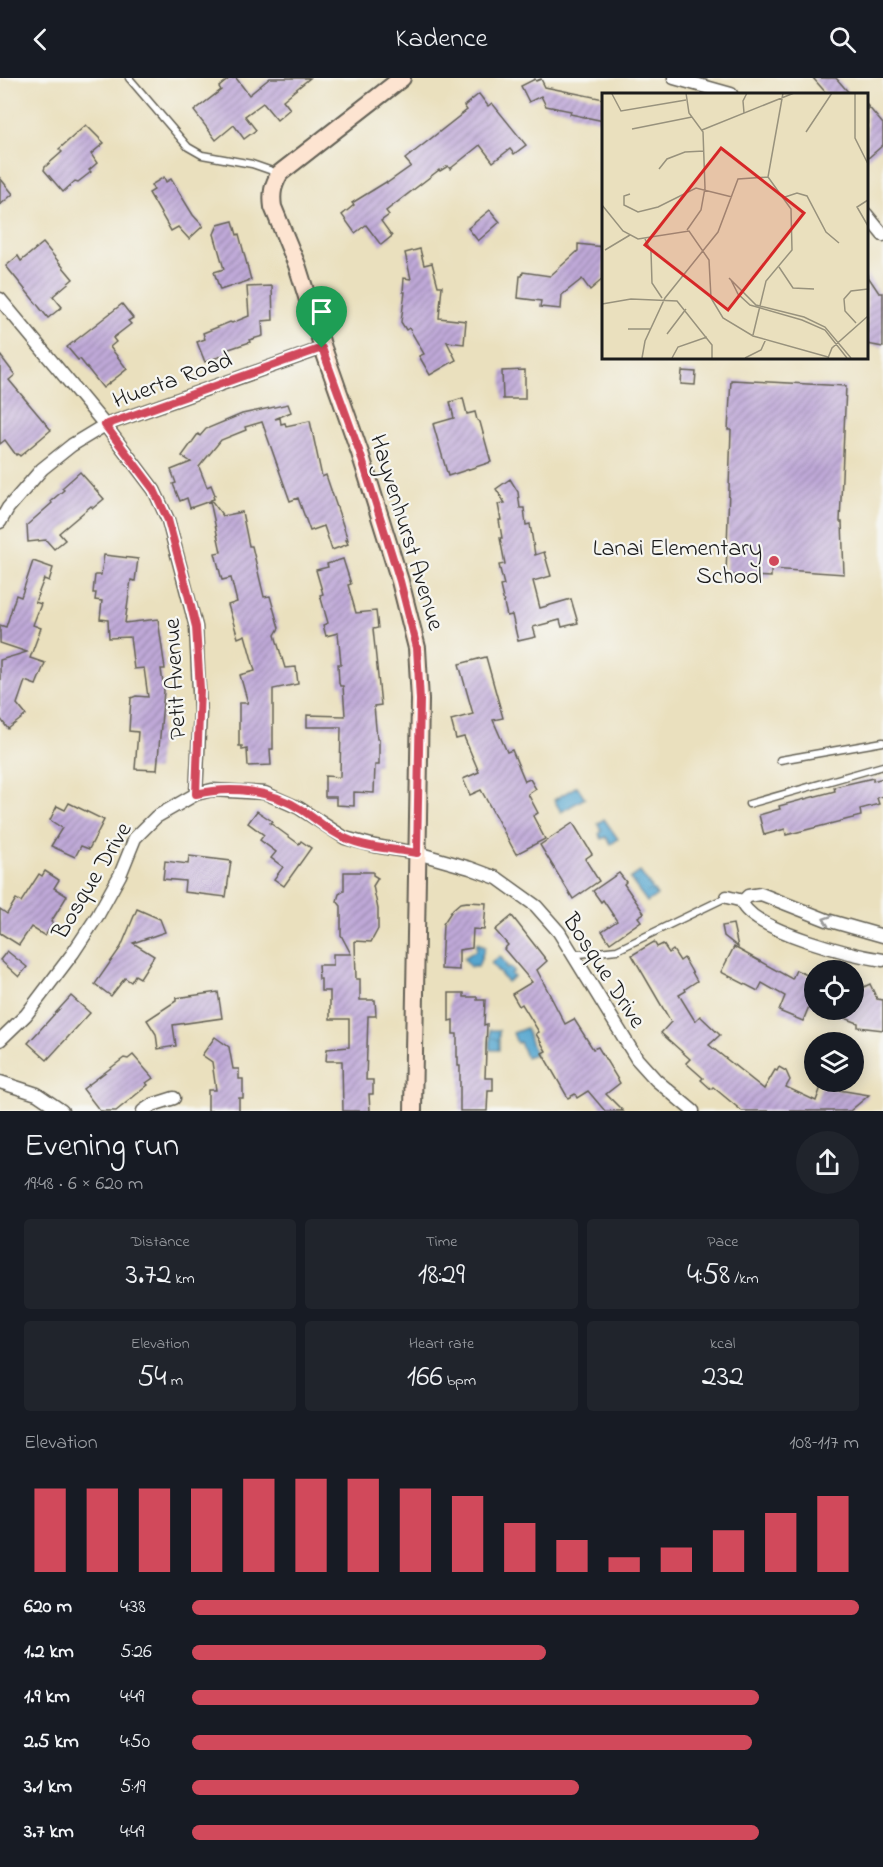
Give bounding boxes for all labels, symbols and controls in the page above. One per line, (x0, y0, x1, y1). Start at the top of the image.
text: Kadence (395, 20, 488, 59)
icon: back (24, 23, 57, 56)
icon: search (826, 23, 859, 56)
inset map (602, 93, 868, 358)
pin (296, 286, 347, 348)
icon: arrive (305, 295, 338, 328)
street label: Huerta Road (108, 343, 238, 419)
street label: Hayvenhurst Avenue (358, 430, 452, 636)
place label: Lanai Elementary School (593, 532, 762, 595)
marker: Lanai Elementary School (767, 554, 781, 568)
street label: Petit Avenue (156, 617, 197, 740)
street label: Bosque Drive (44, 816, 142, 947)
street label: Bosque Drive (552, 906, 653, 1036)
one-way arrow (822, 914, 833, 927)
map controls (804, 960, 864, 1092)
button: locate (804, 960, 864, 1020)
button: layers (804, 1032, 864, 1092)
text: Evening run (24, 1123, 179, 1171)
button: share (796, 1131, 859, 1194)
text: 19:48 · 6 × 620 m (24, 1170, 143, 1199)
text: Distance (131, 1230, 190, 1254)
text: Time (426, 1230, 457, 1254)
text: Pace (707, 1230, 738, 1254)
text: 3.72 (126, 1254, 171, 1298)
text: 18:29 (418, 1254, 465, 1298)
text: 4:58 (687, 1254, 730, 1298)
text: km (171, 1267, 195, 1291)
text: /km (730, 1267, 759, 1291)
text: Elevation (131, 1332, 190, 1356)
text: Heart rate (409, 1332, 474, 1356)
text: kcal (710, 1332, 736, 1356)
text: 54 (137, 1356, 167, 1400)
text: 166 (407, 1356, 443, 1400)
text: 232 (702, 1356, 744, 1400)
text: m (167, 1369, 183, 1393)
text: bpm (443, 1369, 476, 1393)
text: Elevation (24, 1429, 98, 1458)
text: 108–117 m (789, 1429, 859, 1458)
text: 620 m (24, 1593, 72, 1622)
text: 4:38 (120, 1593, 146, 1622)
text: 1.2 km (24, 1638, 74, 1667)
text: 5:26 (120, 1638, 152, 1667)
text: 1.9 km (24, 1683, 70, 1712)
text: 4:49 (120, 1683, 144, 1712)
text: 2.5 km (24, 1728, 79, 1757)
text: 4:50 (120, 1728, 150, 1757)
text: 3.1 km (24, 1773, 72, 1802)
text: 5:19 (120, 1773, 146, 1802)
text: 3.7 km (24, 1818, 74, 1847)
text: 4:49 (120, 1818, 144, 1847)

